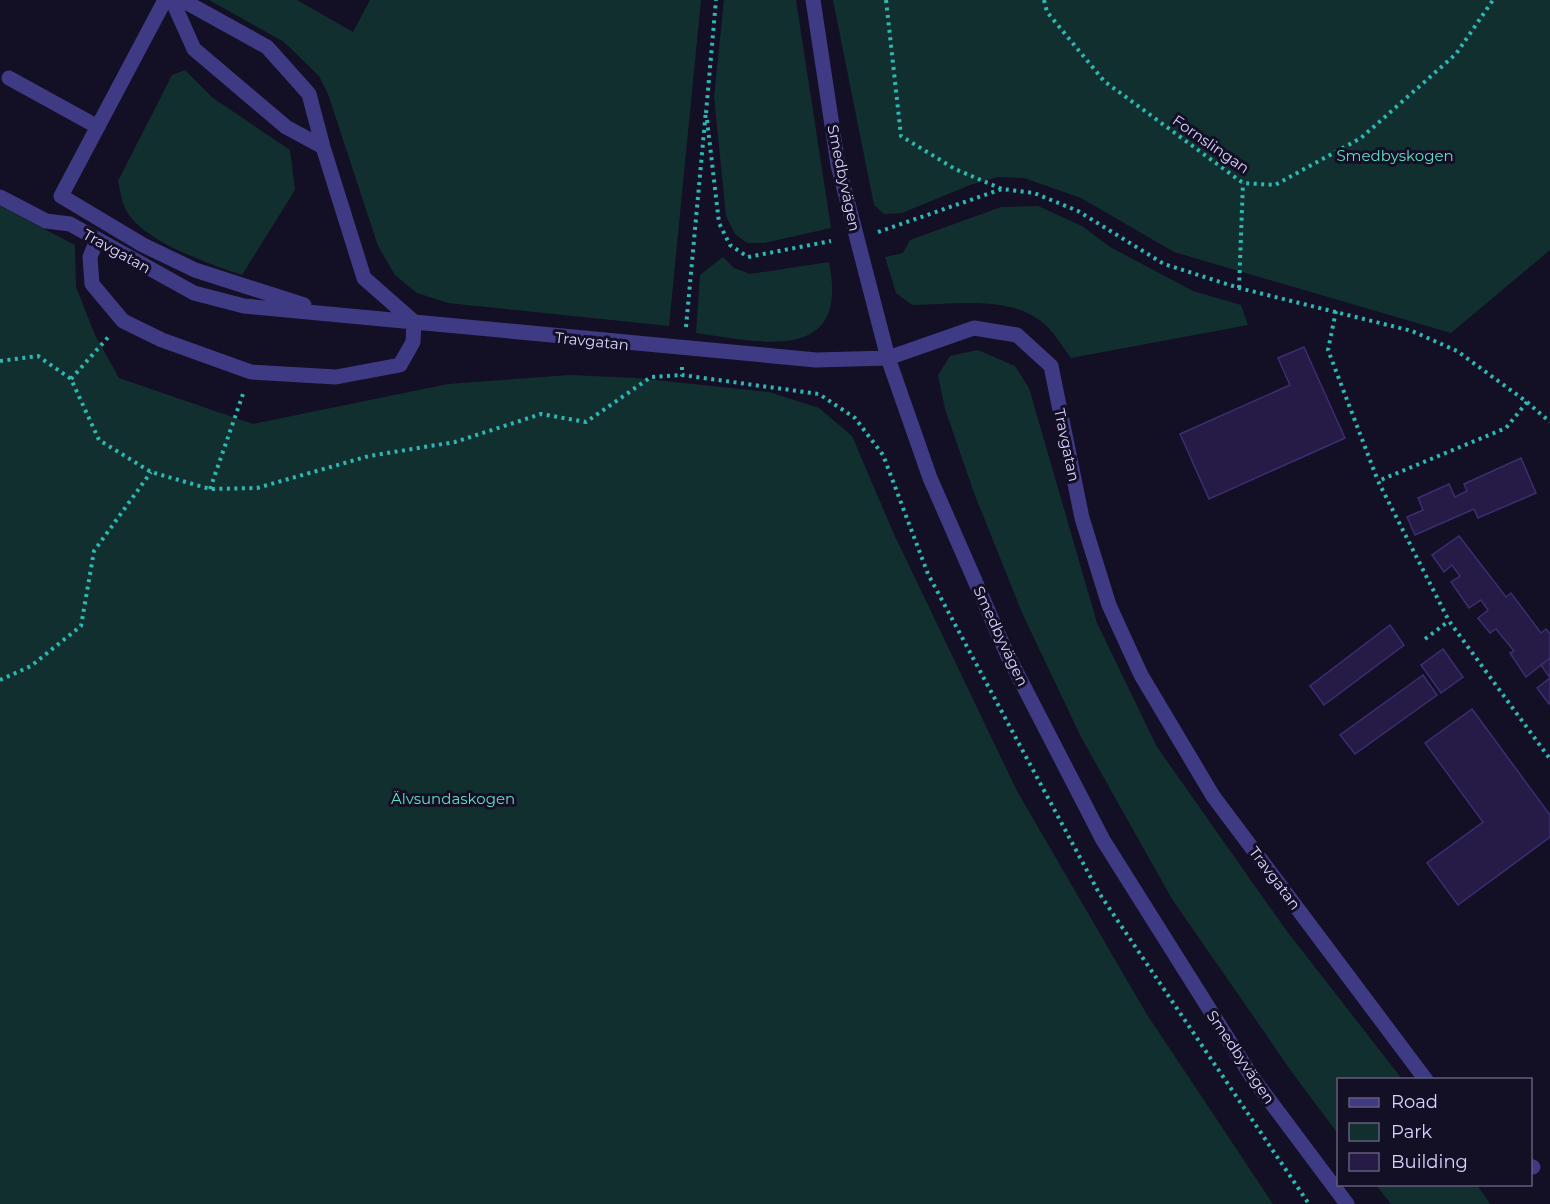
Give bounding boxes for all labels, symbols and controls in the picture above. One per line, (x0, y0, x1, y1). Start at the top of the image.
street label: Fornslingan (1169, 111, 1253, 177)
street label: Smedbyvägen (823, 123, 865, 233)
park label: Smedbyskogen (1336, 146, 1454, 165)
street label: Travgatan (80, 225, 154, 277)
street label: Travgatan (554, 328, 630, 354)
street label: Travgatan (1050, 407, 1084, 483)
street label: Smedbyvägen (969, 583, 1033, 689)
park label: Älvsundaskogen (391, 789, 515, 808)
street label: Travgatan (1245, 843, 1305, 913)
street label: Smedbyvägen (1203, 1007, 1279, 1107)
legend (1337, 1078, 1532, 1186)
text: Road (1391, 1091, 1438, 1113)
text: Park (1391, 1121, 1432, 1143)
text: Building (1391, 1151, 1468, 1173)

